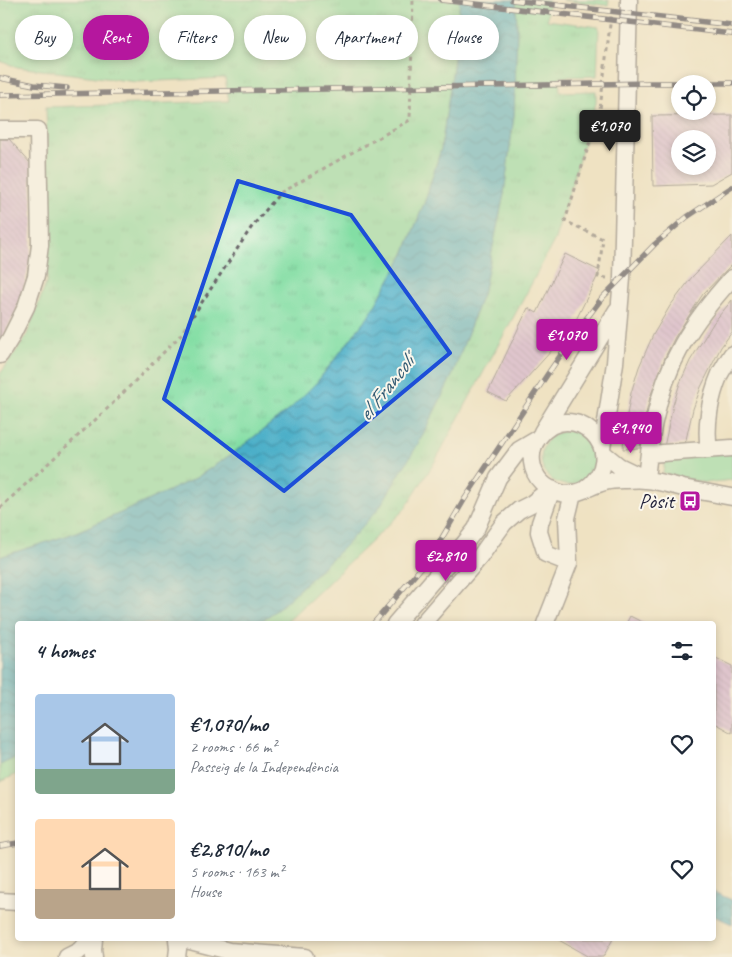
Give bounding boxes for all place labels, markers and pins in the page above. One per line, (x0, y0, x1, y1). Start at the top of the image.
pin: €1,070 (569, 110, 651, 152)
pin: €1,070 (526, 318, 608, 361)
pin: €1,940 (590, 412, 672, 454)
place label: Pòsit (639, 488, 676, 514)
bus stop icon: Pòsit (678, 489, 702, 513)
pin: €2,810 (405, 540, 487, 582)

